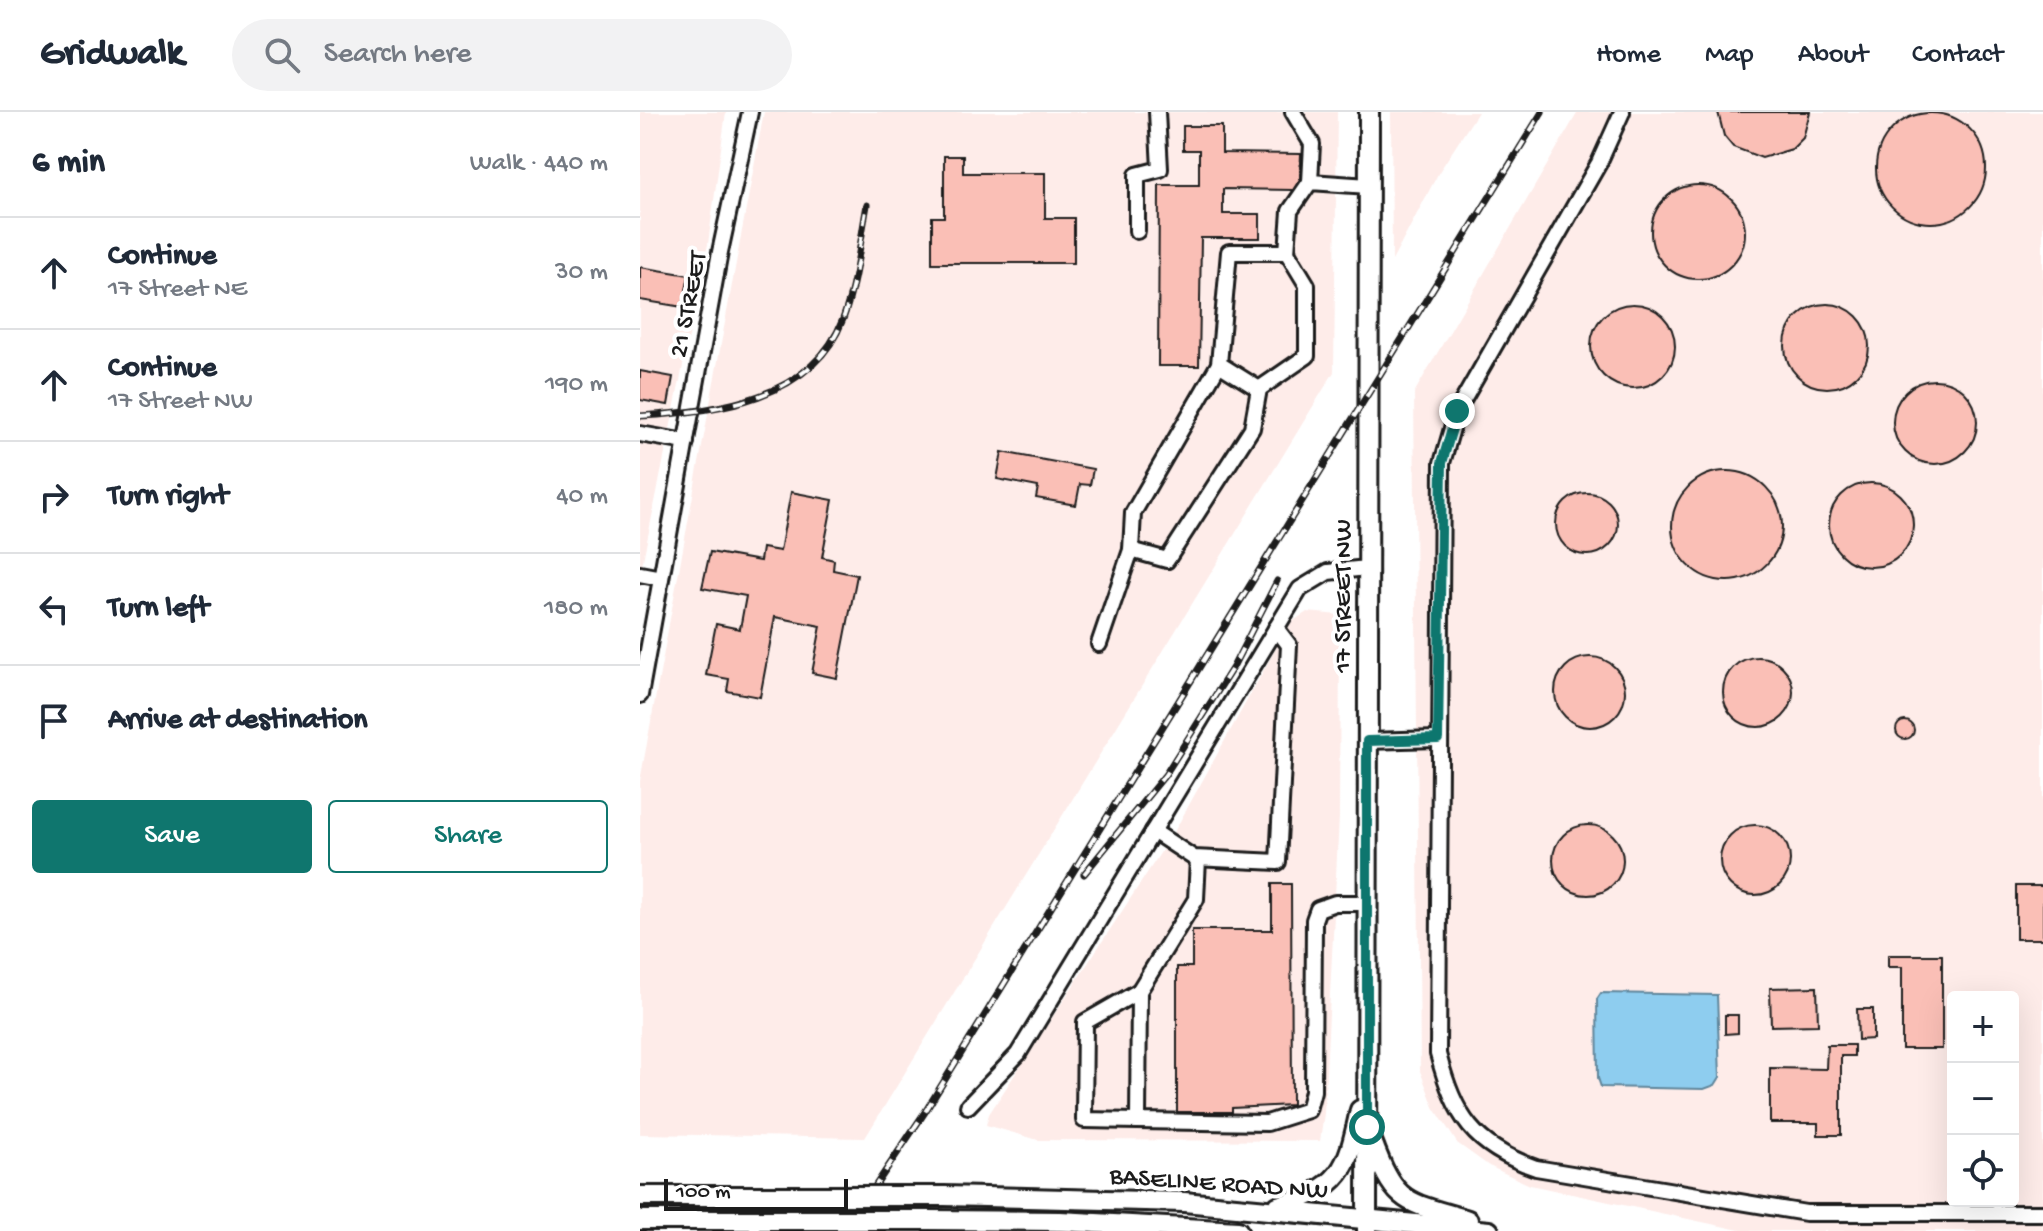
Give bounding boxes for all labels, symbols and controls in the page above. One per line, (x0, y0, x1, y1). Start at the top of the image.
search box (232, 19, 792, 91)
text: Gridwalk (40, 33, 184, 77)
icon: search (260, 33, 304, 77)
text: Search here (324, 38, 472, 73)
text: Home (1596, 39, 1661, 72)
text: Map (1705, 39, 1754, 72)
text: About (1798, 39, 1868, 72)
text: Contact (1912, 39, 2003, 72)
text: 6 min (32, 144, 105, 184)
text: Walk · 440 m (470, 149, 608, 180)
text: Continue (108, 240, 217, 275)
street label: 21 STREET (665, 248, 716, 361)
icon: ahead (32, 251, 76, 295)
text: 30 m (555, 258, 608, 289)
text: 17 Street NE (108, 275, 247, 306)
text: Continue (108, 352, 217, 387)
icon: ahead (32, 363, 76, 407)
text: 190 m (545, 370, 608, 401)
text: 17 Street NW (108, 387, 253, 418)
route end (1439, 393, 1475, 429)
icon: right (32, 475, 76, 519)
text: Turn right (108, 480, 228, 515)
text: 40 m (556, 482, 608, 513)
street label: 17 STREET NW (1330, 519, 1361, 674)
icon: left (32, 587, 76, 631)
text: Turn left (108, 592, 209, 627)
text: 180 m (544, 594, 608, 625)
icon: arrive (32, 699, 76, 743)
text: Arrive at destination (108, 704, 368, 739)
button: Save (32, 800, 312, 873)
button: Share (328, 800, 608, 873)
map controls (1947, 991, 2019, 1207)
button: + (1947, 991, 2019, 1063)
button: − (1947, 1063, 2019, 1135)
route start (1349, 1109, 1385, 1145)
button: locate (1947, 1135, 2019, 1207)
street label: BASELINE ROAD NW (1107, 1162, 1329, 1209)
scale bar (664, 1175, 848, 1211)
text: 100 m (676, 1180, 731, 1206)

